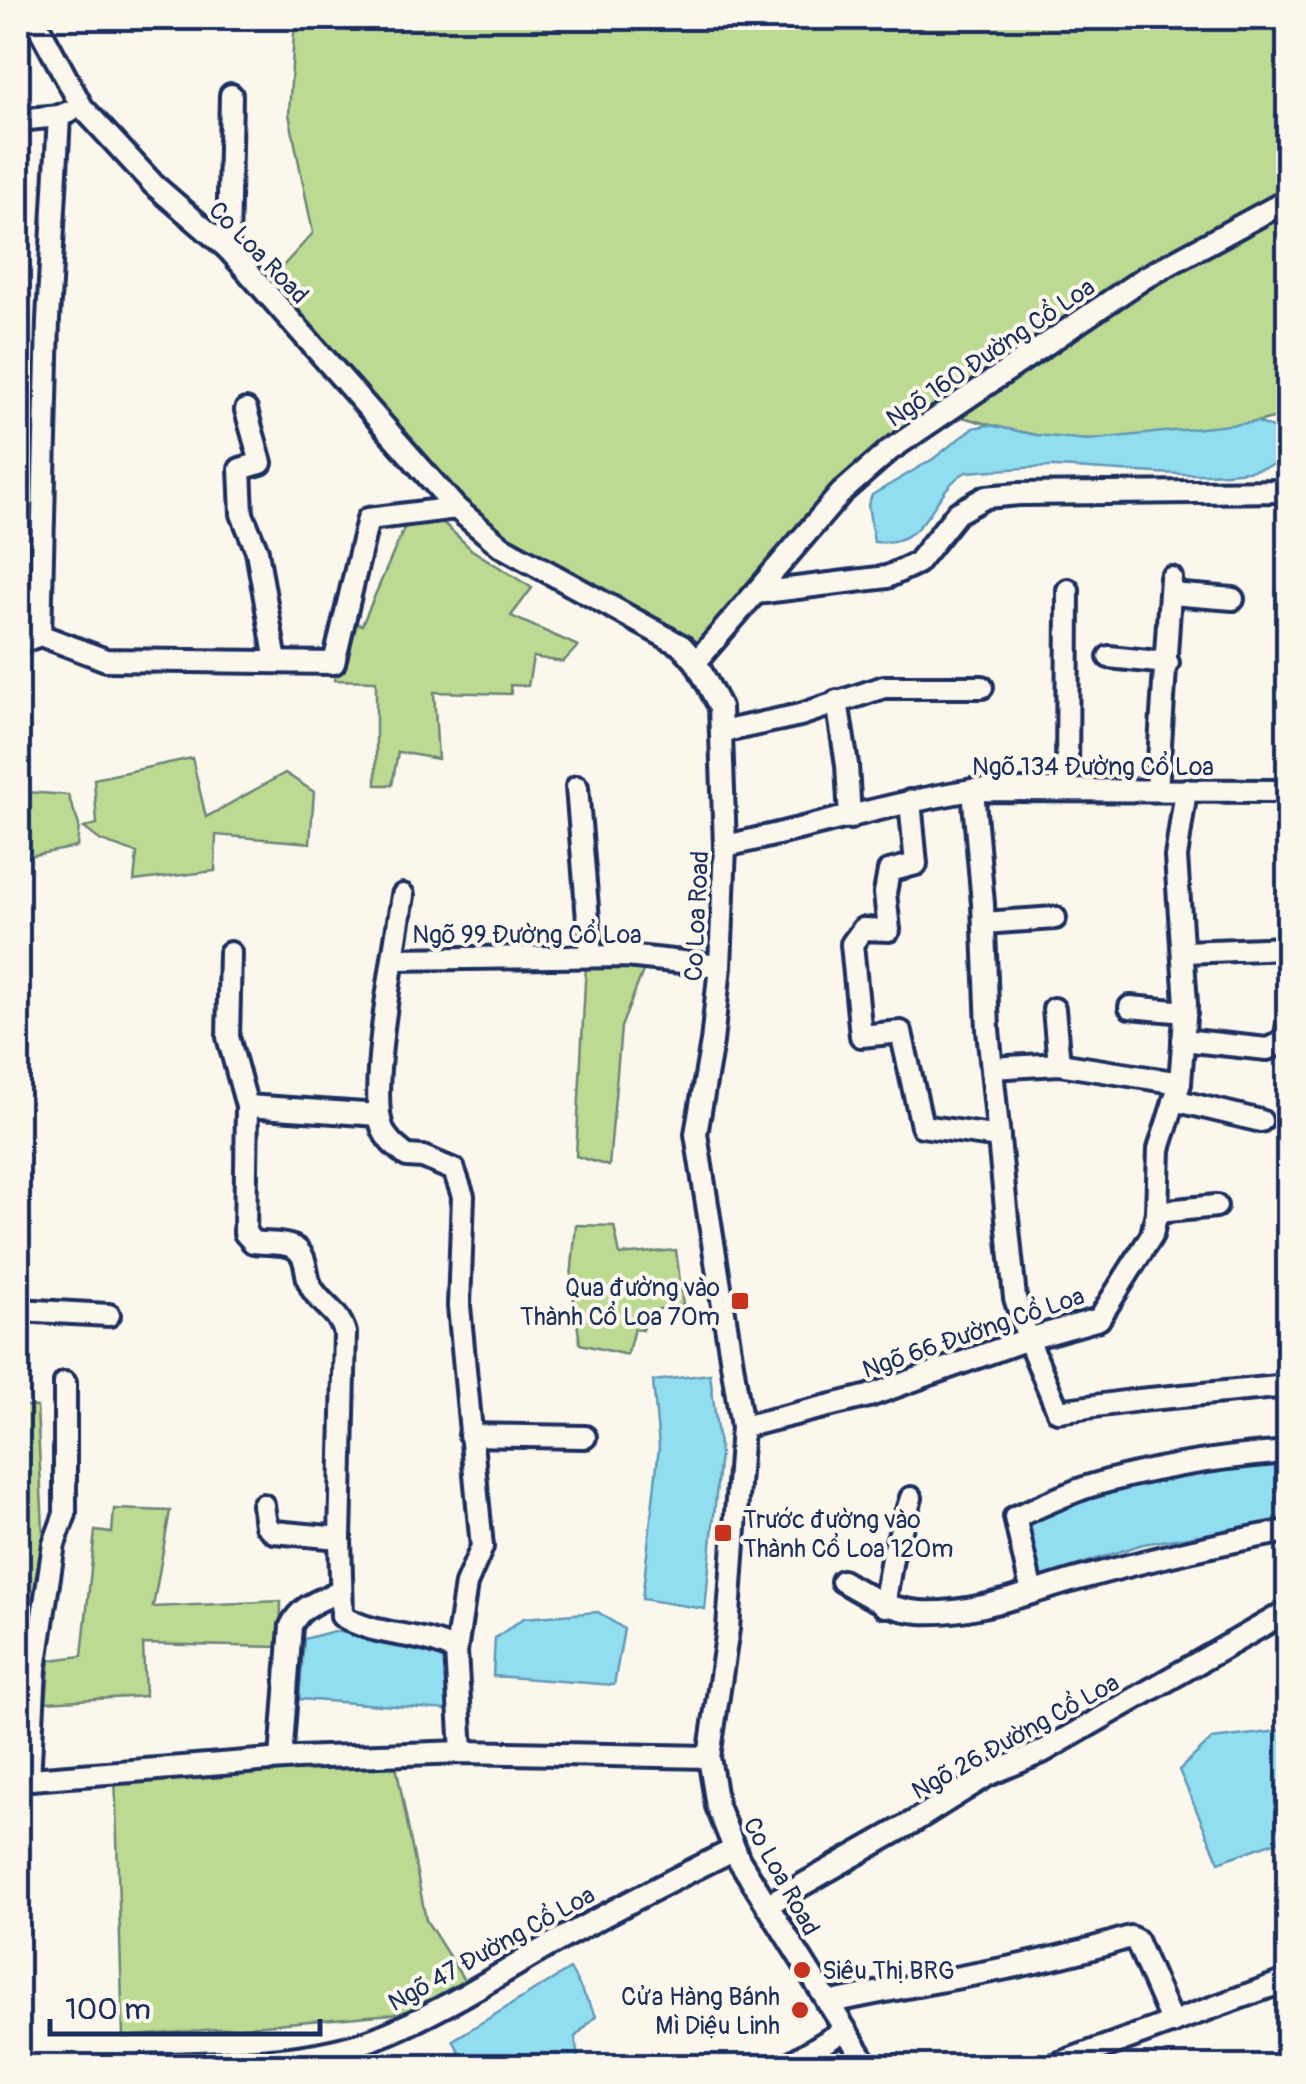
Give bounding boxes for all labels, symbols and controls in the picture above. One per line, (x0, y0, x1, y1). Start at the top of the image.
street label: Co Loa Road (201, 195, 314, 311)
street label: Ngõ 160 Đường Cổ Loa (880, 271, 1101, 435)
street label: Ngõ 134 Đường Cổ Loa (972, 751, 1214, 783)
street label: Co Loa Road (679, 850, 716, 982)
street label: Ngõ 99 Đường Cổ Loa (412, 919, 642, 951)
place label: Qua đường vào Thành Cổ Loa 70m (520, 1273, 720, 1333)
street label: Ngõ 66 Đường Cổ Loa (858, 1280, 1089, 1386)
marker: Qua đường vào Thành Cổ Loa 70m (729, 1290, 751, 1312)
place label: Trước đường vào Thành Cổ Loa 120m (743, 1505, 953, 1565)
marker: Trước đường vào Thành Cổ Loa 120m (712, 1522, 734, 1544)
street label: Ngõ 26 Đường Cổ Loa (906, 1667, 1125, 1807)
street label: Co Loa Road (735, 1812, 826, 1941)
street label: Ngõ 47 Đường Cổ Loa (383, 1879, 600, 2019)
place label: Siêu Thị BRG (822, 1956, 955, 1987)
marker: Siêu Thị BRG (791, 1959, 813, 1981)
scale bar (50, 1974, 320, 2036)
place label: Cửa Hàng Bánh Mì Diệu Linh (621, 1982, 780, 2042)
text: 100 m (65, 1991, 151, 2028)
marker: Cửa Hàng Bánh Mì Diệu Linh (789, 1999, 811, 2021)

